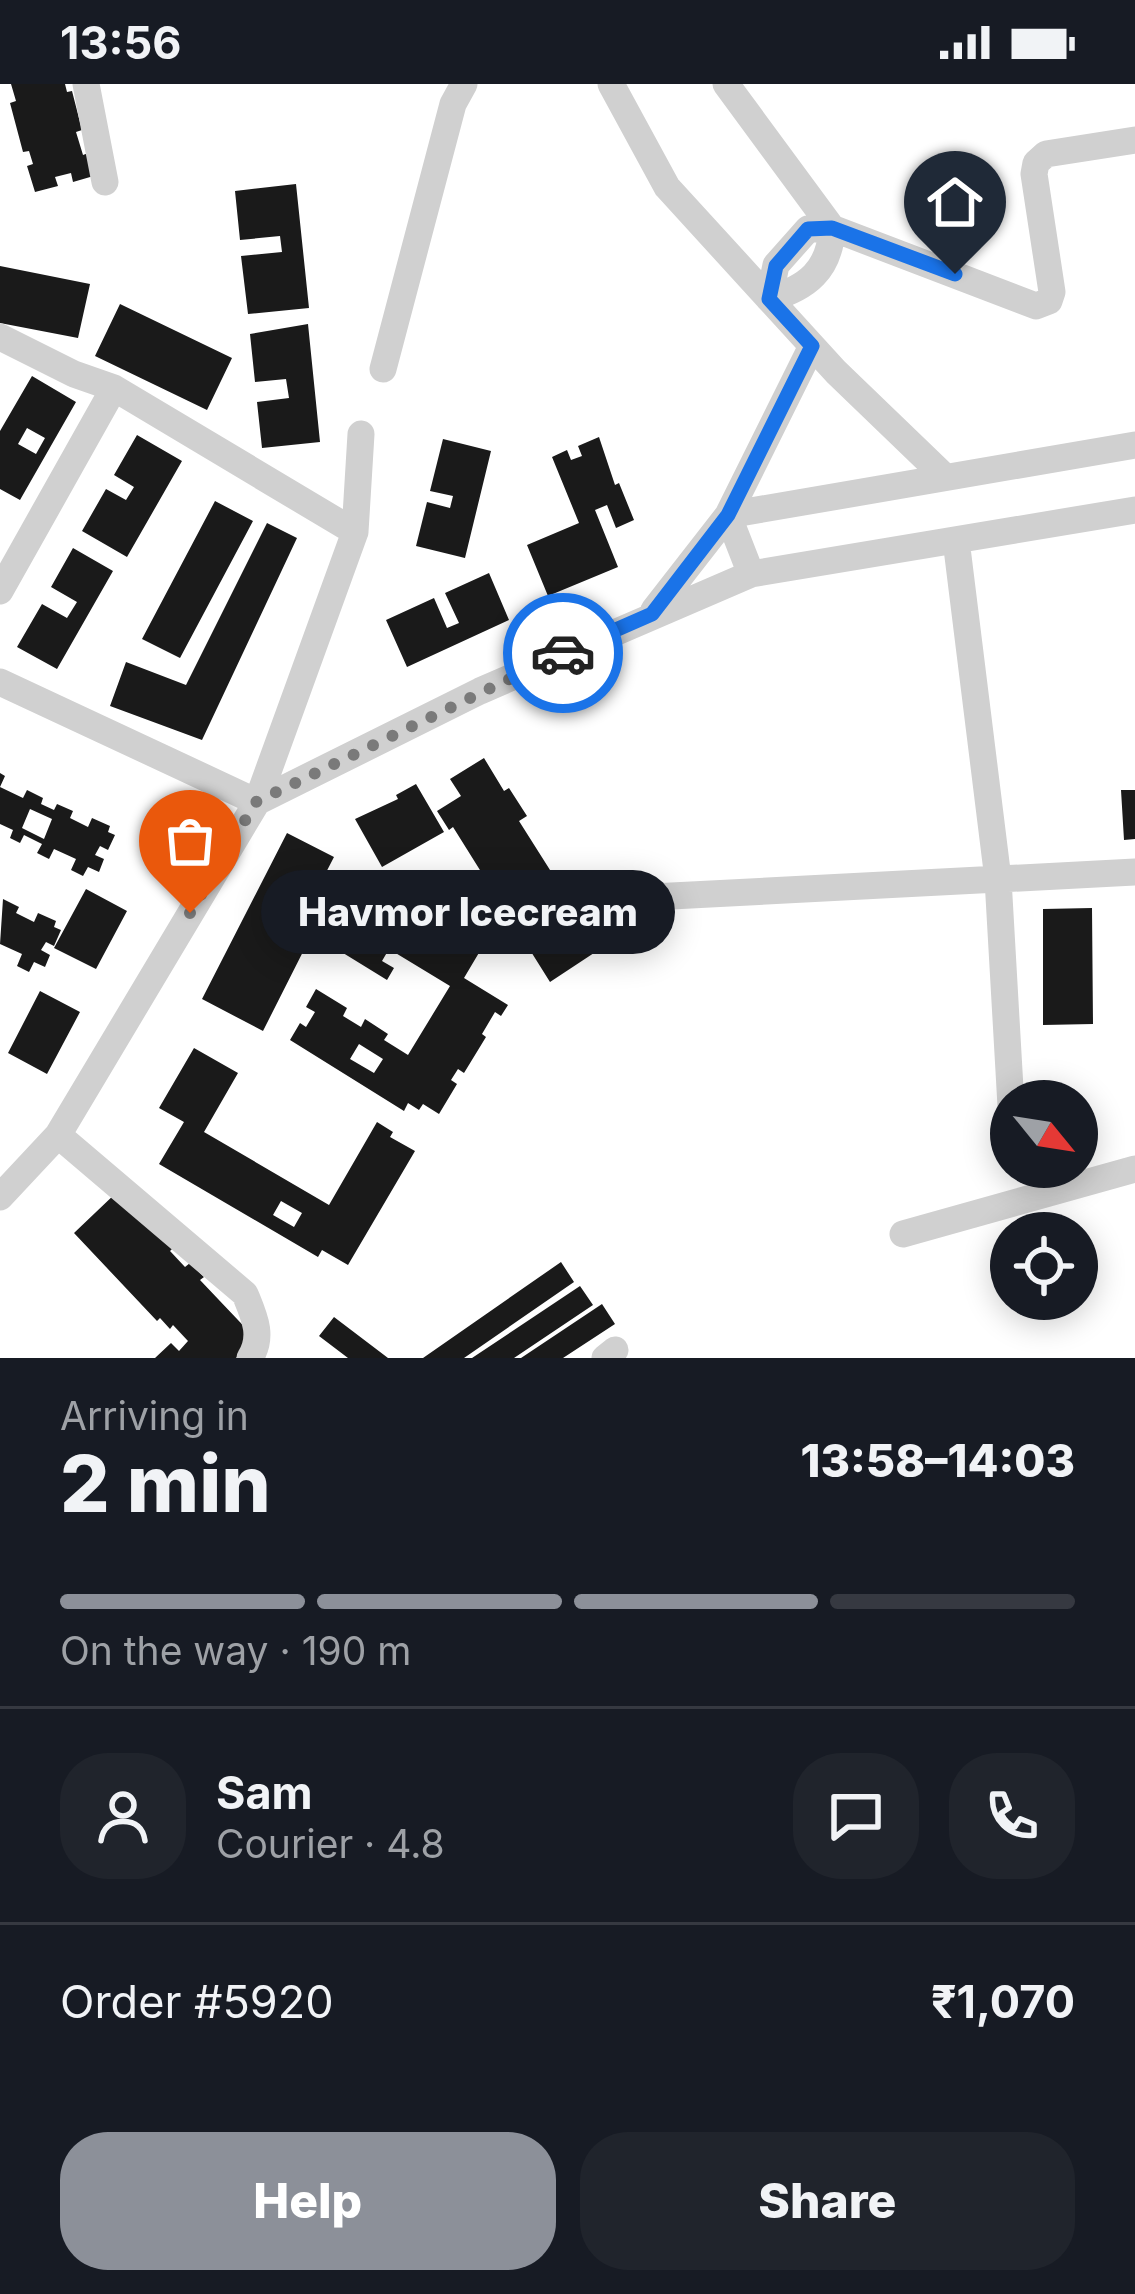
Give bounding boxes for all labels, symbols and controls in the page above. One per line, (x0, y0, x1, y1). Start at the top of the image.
text: 13:56 (60, 15, 181, 70)
pin (904, 151, 1006, 274)
icon: home (922, 169, 988, 235)
courier (503, 593, 623, 713)
icon: car (530, 620, 596, 686)
pin (139, 790, 241, 913)
icon: bag (157, 808, 223, 874)
callout: Havmor Icecream (262, 871, 676, 955)
text: Havmor Icecream (298, 888, 638, 935)
north arrow (990, 1080, 1098, 1188)
map controls (990, 1080, 1098, 1320)
button: locate (990, 1212, 1098, 1320)
text: Arriving in (60, 1392, 249, 1439)
text: 13:58–14:03 (801, 1433, 1075, 1488)
text: 2 min (60, 1436, 271, 1531)
text: On the way · 190 m (60, 1627, 411, 1674)
button: person (60, 1753, 186, 1879)
button: chat (793, 1753, 919, 1879)
button: phone (949, 1753, 1075, 1879)
text: Sam (216, 1765, 313, 1820)
text: Courier · 4.8 (216, 1820, 445, 1867)
text: Order #5920 (60, 1974, 334, 2029)
text: ₹1,070 (931, 1974, 1075, 2029)
button: Help (60, 2132, 556, 2270)
button: Share (580, 2132, 1075, 2270)

